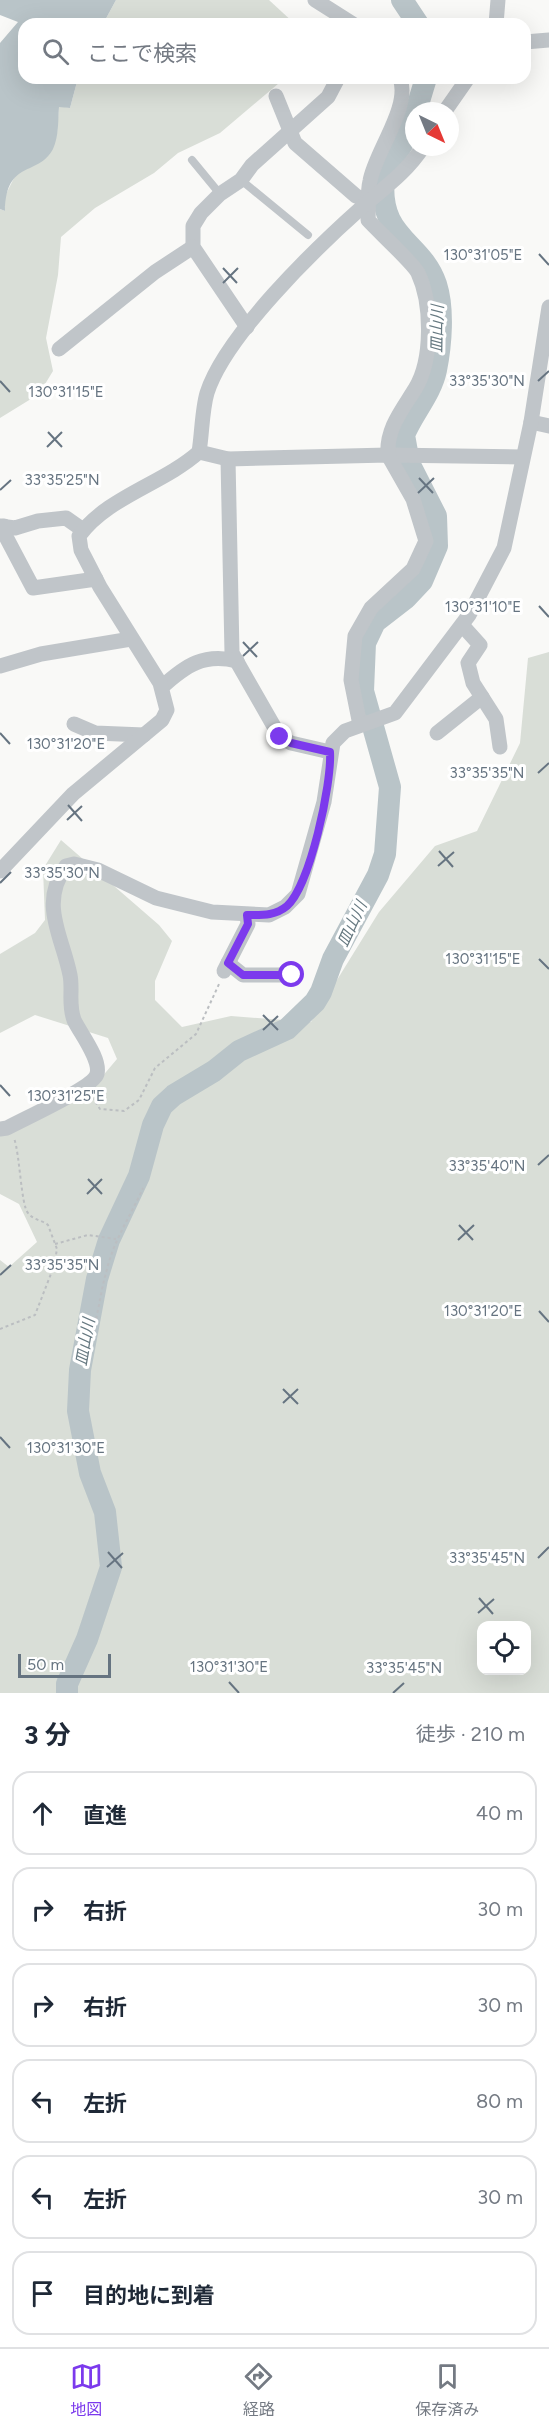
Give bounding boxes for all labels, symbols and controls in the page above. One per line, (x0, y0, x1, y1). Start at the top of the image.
search box (18, 18, 531, 84)
icon: search (39, 35, 72, 68)
text: ここで検索 (87, 40, 197, 67)
north arrow (405, 102, 459, 156)
text: 130°31'05"E (444, 246, 522, 264)
water label: 皿山川 (427, 303, 447, 353)
text: 33°35'30"N (449, 372, 525, 390)
text: 130°31'15"E (28, 383, 104, 401)
text: 33°35'25"N (24, 471, 100, 489)
text: 130°31'10"E (445, 598, 521, 616)
route end (266, 723, 292, 749)
text: 130°31'20"E (27, 735, 105, 753)
text: 33°35'35"N (450, 764, 524, 782)
text: 33°35'30"N (24, 864, 100, 882)
water label: 皿山川 (333, 896, 372, 950)
text: 130°31'15"E (445, 950, 521, 968)
route start (278, 961, 304, 987)
text: 130°31'25"E (27, 1087, 105, 1105)
text: 33°35'40"N (449, 1157, 525, 1175)
text: 33°35'35"N (25, 1256, 99, 1274)
text: 130°31'20"E (444, 1302, 522, 1320)
water label: 皿山川 (71, 1315, 99, 1367)
text: 130°31'30"E (27, 1439, 105, 1457)
text: 33°35'45"N (449, 1549, 525, 1567)
map controls (477, 1621, 531, 1675)
button: locate (477, 1621, 531, 1675)
scale bar (18, 1651, 111, 1678)
text: 50 m (27, 1655, 64, 1674)
text: 130°31'30"E (190, 1658, 268, 1676)
text: 33°35'45"N (366, 1659, 442, 1677)
text: 3 分 (24, 1719, 71, 1751)
text: 徒歩 · 210 m (416, 1722, 525, 1746)
icon: ahead (26, 1797, 59, 1830)
text: 40 m (476, 1801, 523, 1825)
text: 直進 (83, 1802, 127, 1829)
icon: right (26, 1893, 59, 1926)
text: 30 m (477, 1897, 523, 1921)
text: 右折 (83, 1898, 127, 1925)
icon: right (26, 1989, 59, 2022)
text: 30 m (477, 1993, 523, 2017)
text: 右折 (83, 1994, 127, 2021)
icon: left (26, 2085, 59, 2118)
text: 80 m (476, 2089, 523, 2113)
text: 左折 (83, 2090, 127, 2117)
icon: left (26, 2181, 59, 2214)
text: 30 m (477, 2185, 523, 2209)
text: 左折 (83, 2186, 127, 2213)
icon: arrive (26, 2277, 59, 2310)
text: 目的地に到着 (83, 2282, 215, 2309)
tab: 地図 (70, 2360, 103, 2420)
tab: 経路 (242, 2360, 275, 2420)
tab: 保存済み (415, 2360, 479, 2420)

